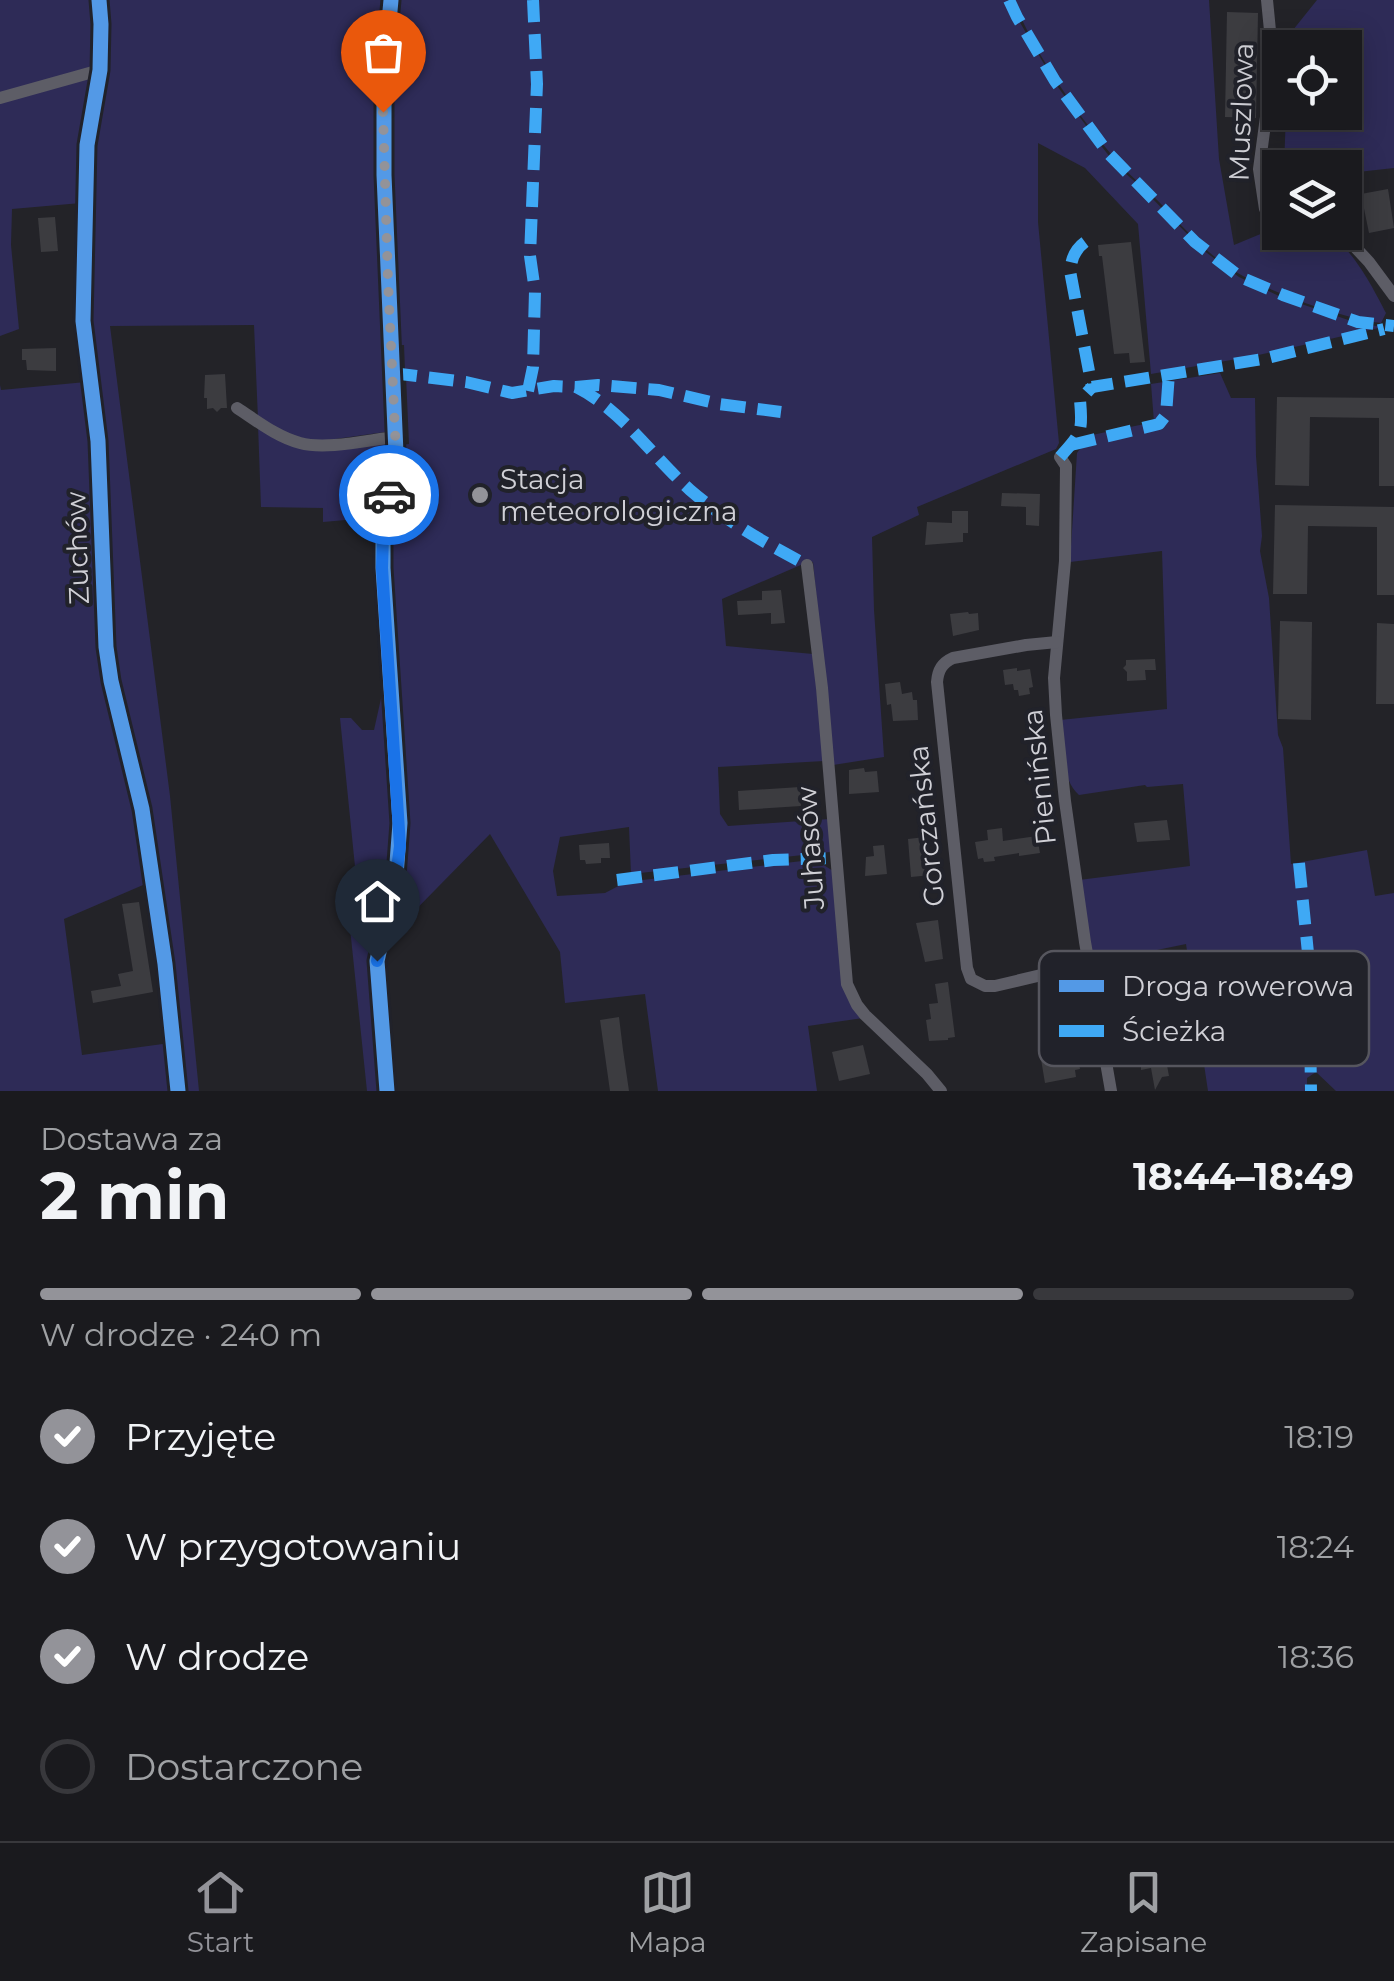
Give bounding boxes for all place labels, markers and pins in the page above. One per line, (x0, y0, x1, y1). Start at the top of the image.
pin (341, 10, 426, 113)
place label: Stacja meteorologiczna (500, 462, 737, 528)
marker: Stacja meteorologiczna (469, 484, 491, 506)
pin (335, 859, 420, 962)

